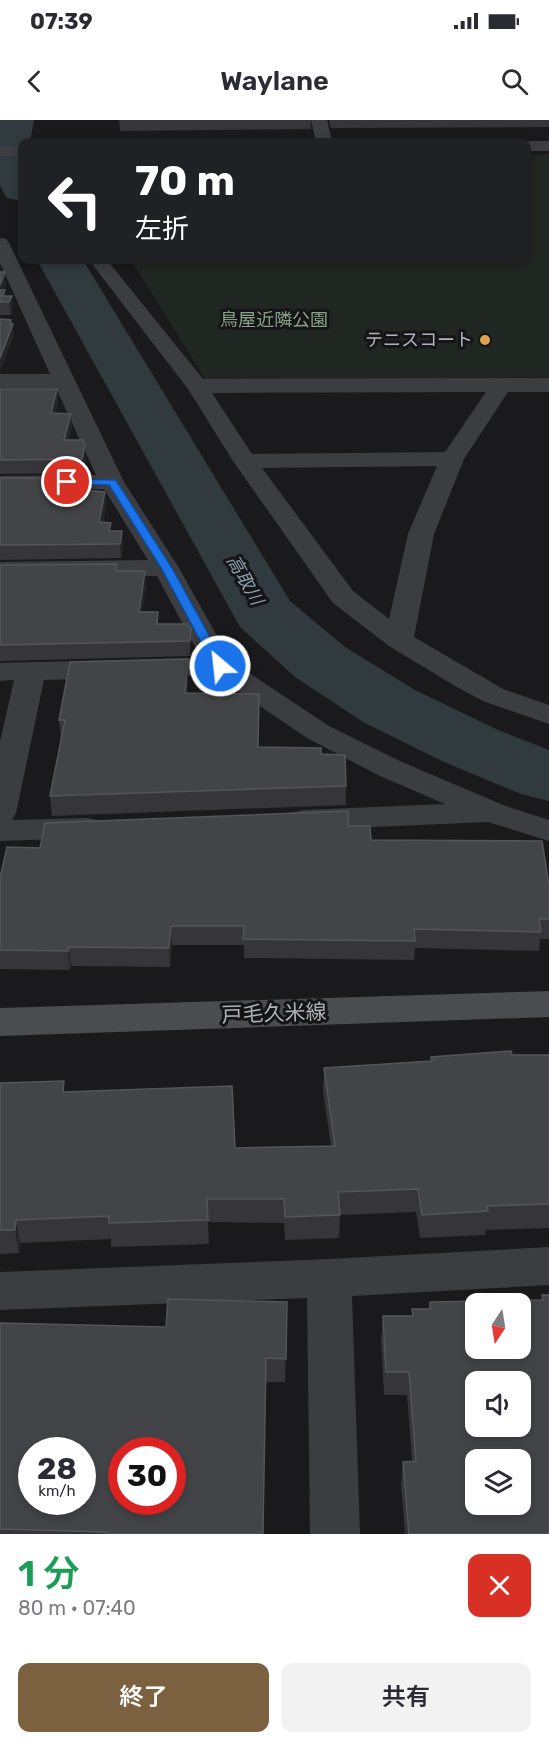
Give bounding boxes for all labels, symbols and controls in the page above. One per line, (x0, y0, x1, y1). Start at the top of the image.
text: 07:39 (30, 8, 93, 35)
icon: back (18, 65, 51, 98)
text: Waylane (220, 65, 329, 97)
icon: search (498, 65, 531, 98)
text: 70 m (135, 156, 235, 206)
icon: left (36, 162, 114, 240)
text: 左折 (135, 213, 189, 245)
park label: 鳥屋近隣公園 (220, 309, 328, 331)
place label: テニスコート (365, 329, 473, 351)
marker: テニスコート (478, 333, 492, 347)
pin (41, 456, 92, 507)
icon: arrive (50, 465, 83, 498)
water label: 高取川 (222, 551, 269, 611)
position arrow (188, 634, 252, 698)
street label: 戸毛久米線 (221, 999, 327, 1027)
north arrow (465, 1293, 531, 1359)
map controls (465, 1293, 531, 1515)
button: sound (465, 1371, 531, 1437)
speed limit sign: 30 (108, 1437, 186, 1515)
button: layers (465, 1449, 531, 1515)
text: 28 (37, 1451, 77, 1487)
text: km/h (38, 1482, 76, 1500)
text: 1 分 (18, 1552, 79, 1595)
button: close (468, 1554, 531, 1617)
text: 80 m · 07:40 (18, 1596, 136, 1620)
button: 終了 (18, 1663, 269, 1732)
button: 共有 (281, 1663, 531, 1732)

